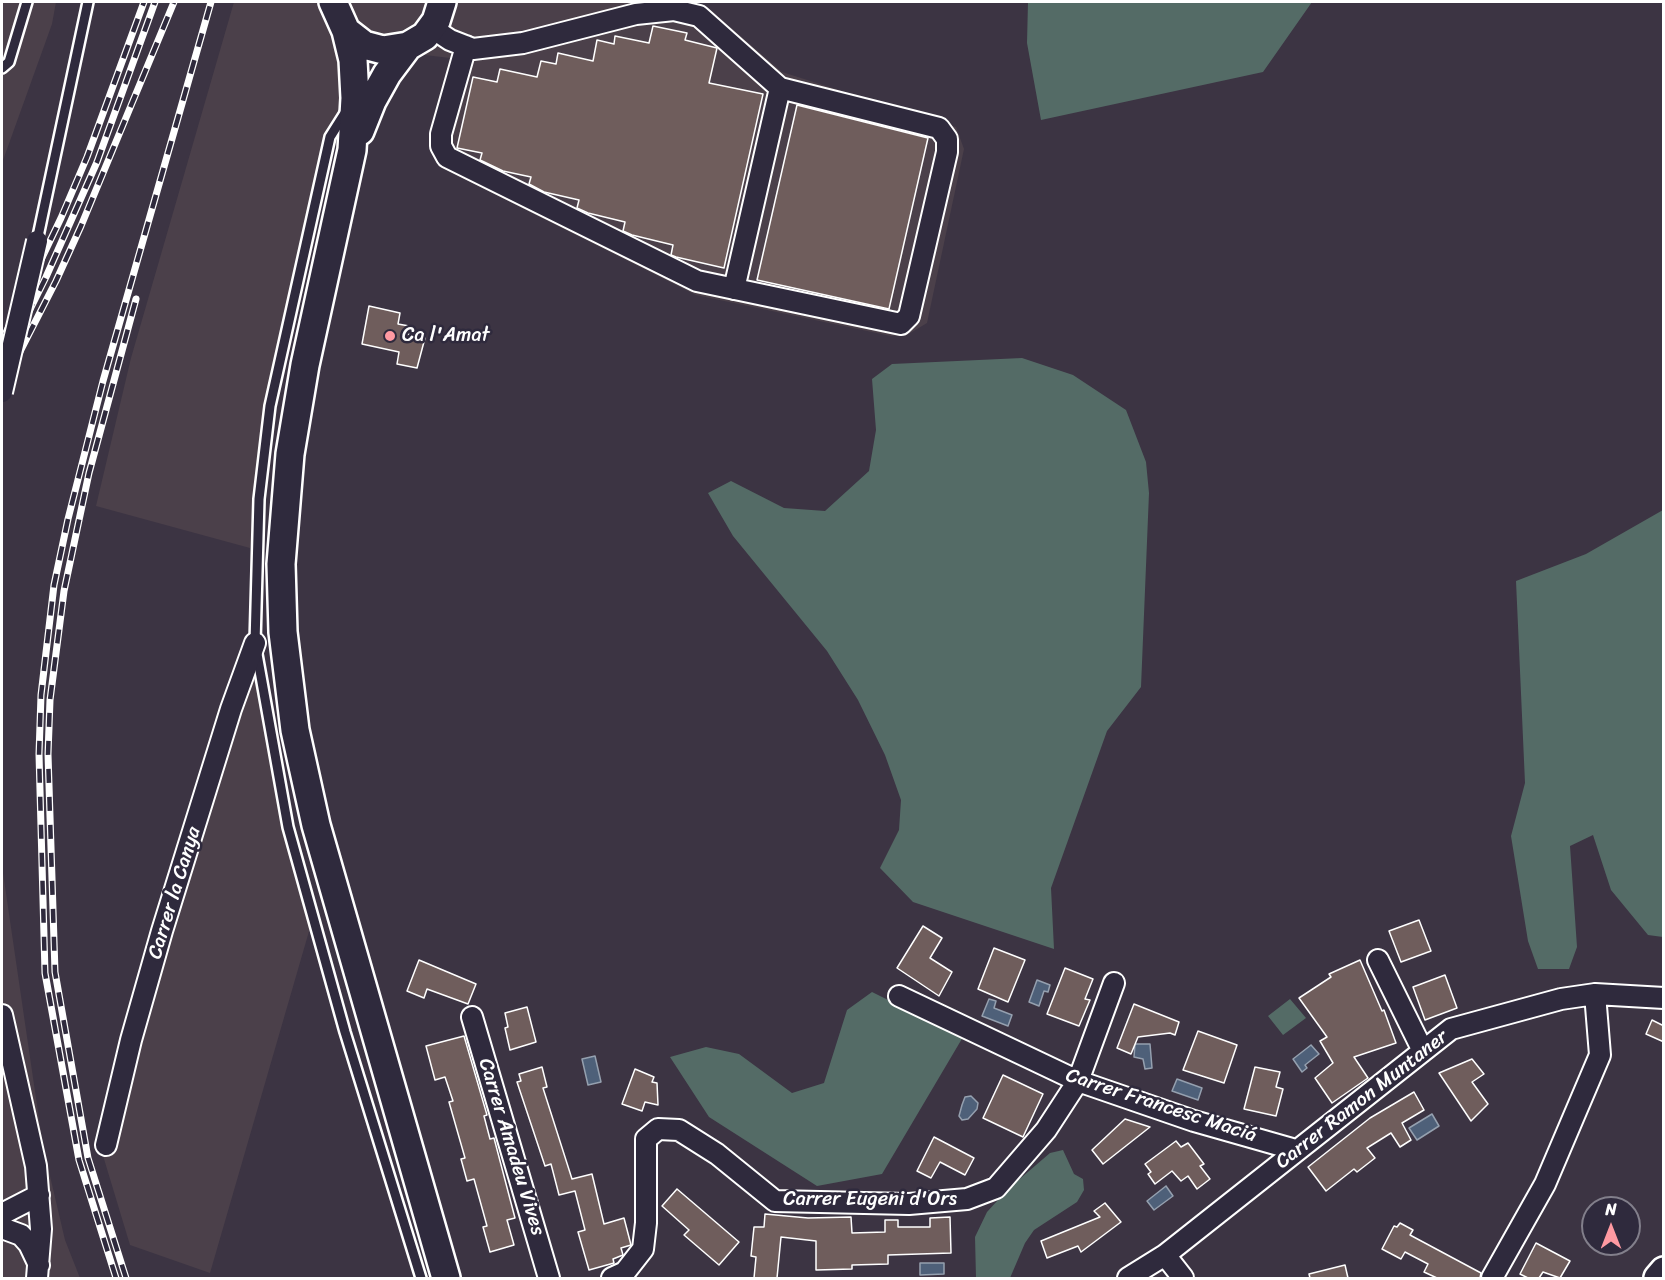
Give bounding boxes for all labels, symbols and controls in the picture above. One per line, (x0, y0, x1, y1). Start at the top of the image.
place label: Ca l'Amat (402, 324, 489, 348)
marker: Ca l'Amat (383, 329, 397, 343)
street label: Carrer la Canya (143, 824, 207, 962)
street label: Carrer Ramon Muntaner (1271, 1025, 1453, 1175)
street label: Carrer Amadeu Vives (473, 1055, 549, 1239)
street label: Carrer Francesc Maciá (1063, 1064, 1259, 1148)
street label: Carrer Eugeni d'Ors (783, 1188, 957, 1212)
text: N (1605, 1195, 1617, 1224)
north arrow (1581, 1196, 1641, 1256)

